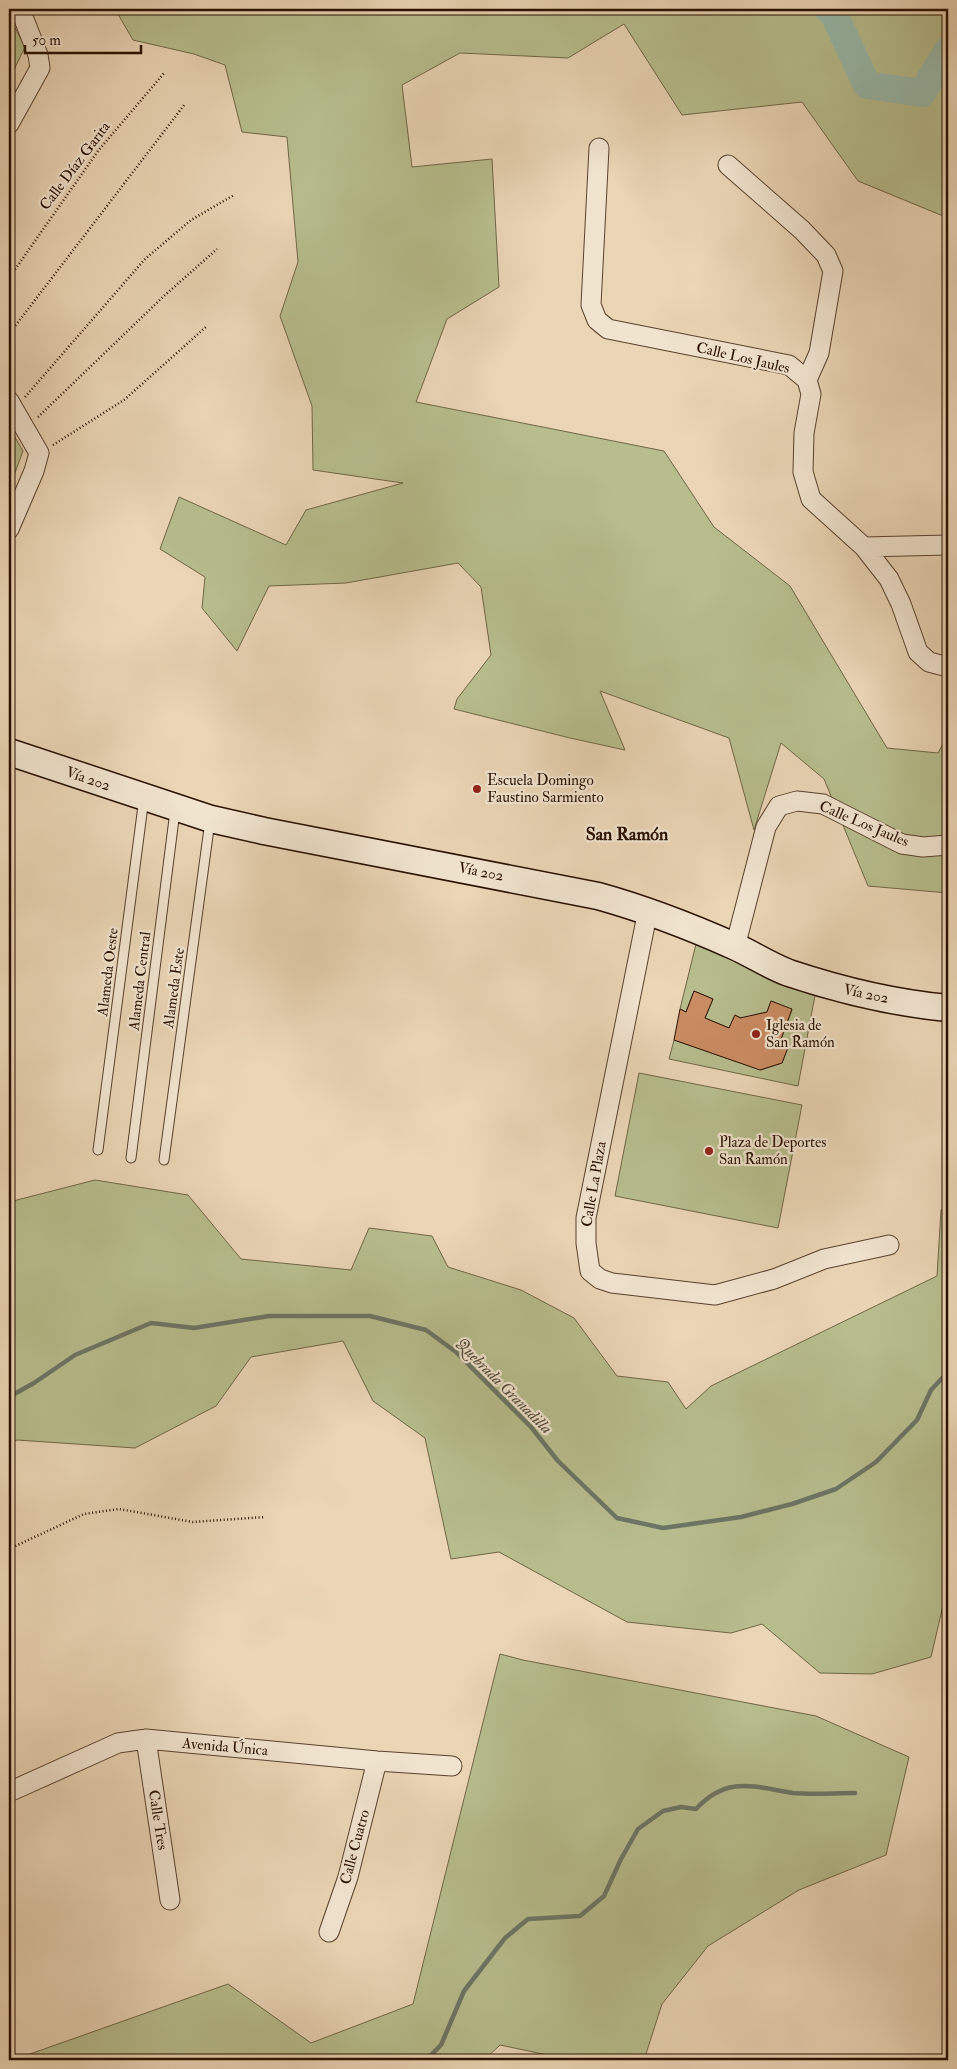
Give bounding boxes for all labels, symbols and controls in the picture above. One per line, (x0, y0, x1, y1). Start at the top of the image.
scale bar (25, 22, 141, 54)
text: 50 m (32, 31, 61, 50)
street label: Calle Díaz Garita (35, 117, 115, 214)
street label: Calle Los Jaules (694, 338, 792, 379)
street label: Vía 202 (63, 763, 113, 796)
place label: Escuela Domingo Faustino Sarmiento (487, 771, 604, 807)
marker: Escuela Domingo Faustino Sarmiento (471, 783, 483, 795)
street label: Calle Los Jaules (816, 797, 912, 852)
district label: San Ramón (586, 823, 669, 846)
street label: Vía 202 (457, 858, 506, 886)
street label: Alameda Oeste (93, 927, 123, 1018)
street label: Alameda Central (124, 930, 156, 1033)
street label: Alameda Este (159, 946, 189, 1031)
street label: Vía 202 (842, 980, 891, 1008)
place label: Iglesia de San Ramón (766, 1016, 835, 1052)
marker: Iglesia de San Ramón (750, 1028, 762, 1040)
place label: Plaza de Deportes San Ramón (719, 1133, 826, 1169)
street label: Calle La Plaza (577, 1139, 611, 1228)
marker: Plaza de Deportes San Ramón (703, 1145, 715, 1157)
water label: Quebrada Granadilla (452, 1334, 556, 1438)
street label: Avenida Única (180, 1732, 270, 1760)
street label: Calle Tres (144, 1789, 172, 1851)
street label: Calle Cuatro (336, 1808, 374, 1886)

